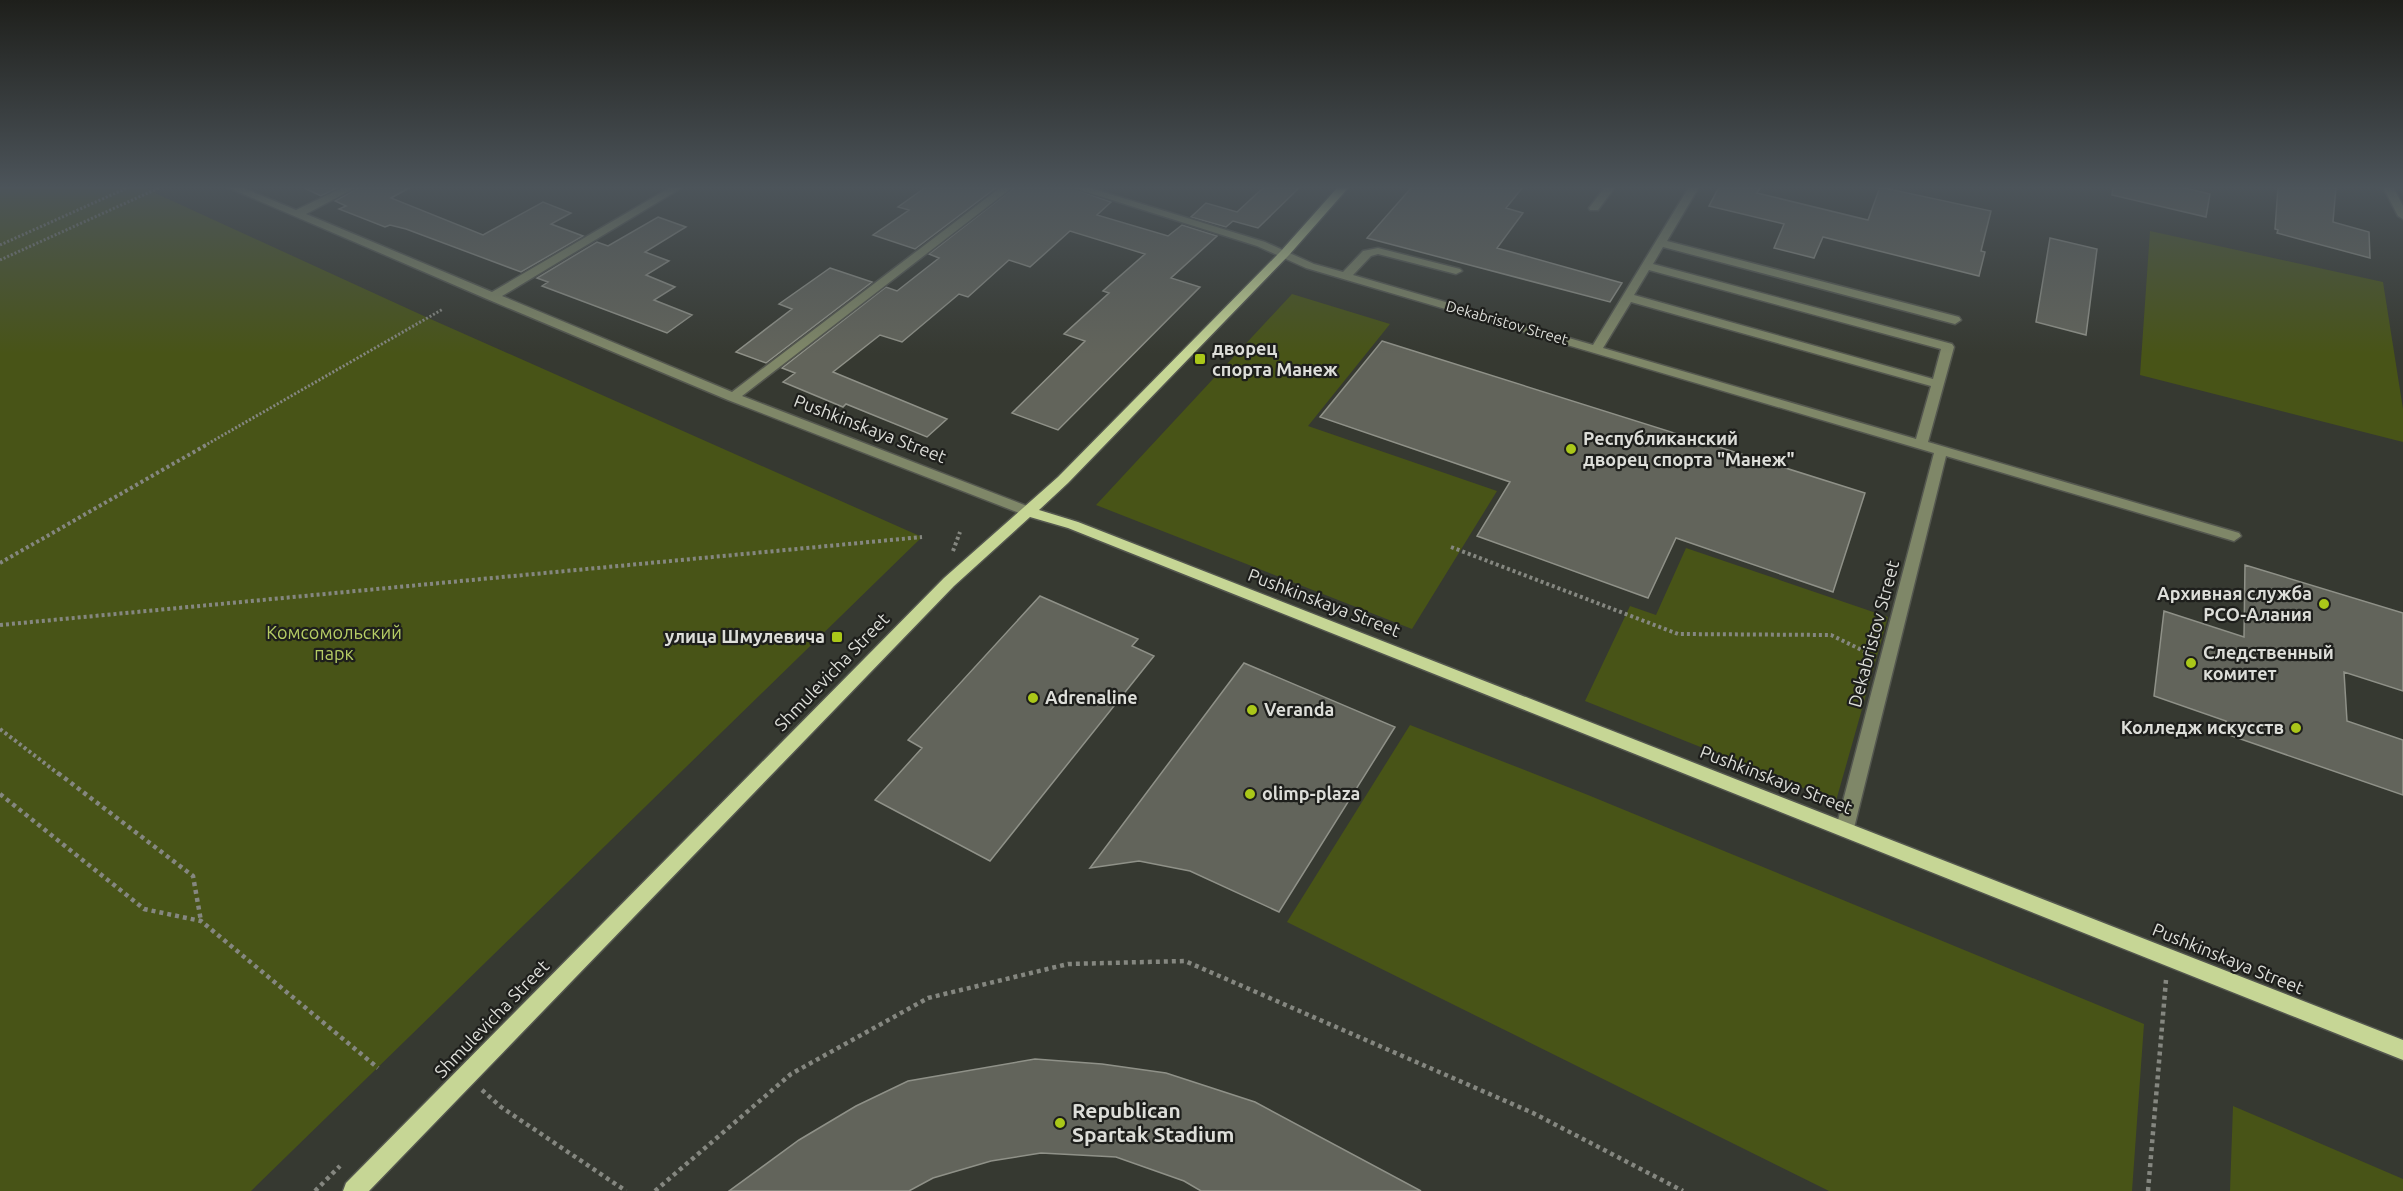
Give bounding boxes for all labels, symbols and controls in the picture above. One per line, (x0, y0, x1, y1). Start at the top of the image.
street label: Dekabristov Street (1444, 297, 1570, 348)
place label: дворец спорта Манеж (1212, 338, 1338, 379)
marker: дворец спорта Манеж (1193, 352, 1207, 366)
street label: Pushkinskaya Street (791, 390, 949, 466)
place label: Республиканский дворец спорта "Манеж" (1583, 428, 1795, 469)
marker: Республиканский дворец спорта "Манеж" (1564, 442, 1578, 456)
street label: Dekabristov Street (1844, 558, 1902, 709)
street label: Pushkinskaya Street (1245, 564, 1403, 640)
place label: Архивная служба РСО-Алания (2157, 583, 2312, 624)
marker: Архивная служба РСО-Алания (2317, 597, 2331, 611)
street label: Shmulevicha Street (770, 608, 893, 734)
park label: Комсомольский парк (266, 622, 402, 663)
place label: улица Шмулевича (665, 626, 825, 646)
marker: улица Шмулевича (830, 630, 844, 644)
place label: Следственный комитет (2203, 642, 2334, 683)
marker: Следственный комитет (2184, 656, 2198, 670)
place label: Adrenaline (1045, 687, 1138, 707)
marker: Adrenaline (1026, 691, 1040, 705)
place label: Veranda (1264, 699, 1334, 719)
marker: Veranda (1245, 703, 1259, 717)
place label: Колледж искусств (2121, 717, 2284, 737)
marker: Колледж искусств (2289, 721, 2303, 735)
street label: Pushkinskaya Street (1697, 741, 1855, 817)
place label: olimp-plaza (1262, 783, 1360, 803)
marker: olimp-plaza (1243, 787, 1257, 801)
street label: Pushkinskaya Street (2150, 919, 2307, 998)
street label: Shmulevicha Street (430, 955, 553, 1081)
place label: Republican Spartak Stadium (1072, 1098, 1234, 1146)
marker: Republican Spartak Stadium (1053, 1116, 1067, 1130)

